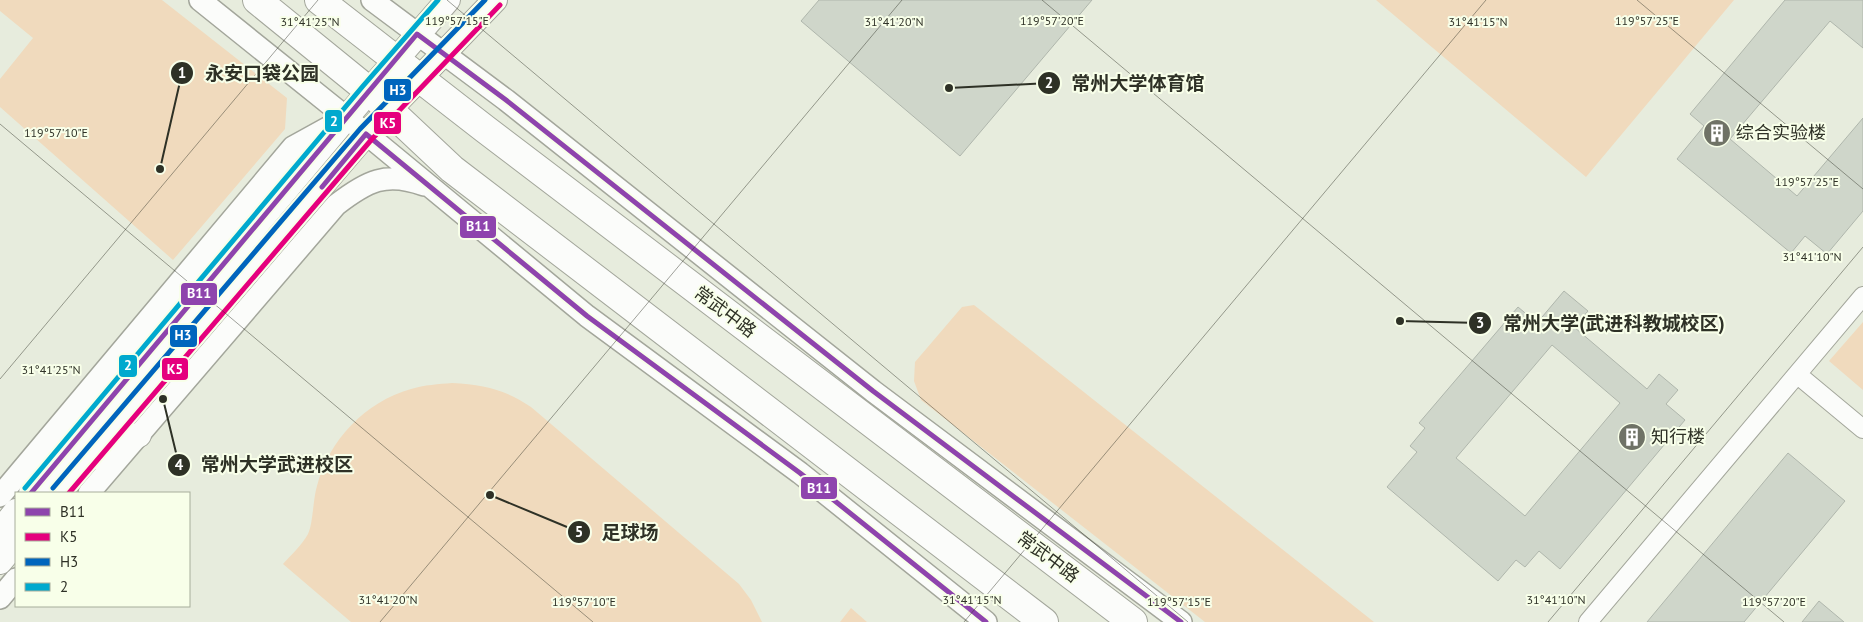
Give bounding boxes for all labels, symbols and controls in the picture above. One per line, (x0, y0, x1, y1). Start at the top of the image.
text: 119°57'15"E (425, 13, 489, 28)
text: 119°57'20"E (1020, 13, 1084, 28)
text: 119°57'25"E (1615, 13, 1679, 28)
text: 31°41'25"N (280, 14, 340, 29)
text: 31°41'20"N (864, 14, 924, 29)
text: 31°41'15"N (1448, 14, 1508, 29)
callout: 永安口袋公园 (170, 56, 329, 90)
text: 永安口袋公园 (205, 61, 319, 85)
text: 1 (178, 63, 186, 82)
callout: 常州大学体育馆 (1037, 66, 1215, 100)
text: 常州大学体育馆 (1071, 71, 1205, 95)
text: 2 (1045, 73, 1053, 92)
line badge: H3 (383, 78, 412, 102)
text: H3 (389, 81, 407, 99)
line badge: 2 (324, 109, 343, 133)
line badge: K5 (373, 111, 402, 135)
text: 2 (330, 112, 338, 130)
text: K5 (380, 114, 396, 132)
building icon: 综合实验楼 (1702, 118, 1732, 148)
place label: 综合实验楼 (1736, 121, 1826, 144)
text: 119°57'10"E (24, 125, 88, 140)
text: 119°57'25"E (1775, 174, 1839, 189)
line badge: B11 (459, 215, 497, 239)
text: B11 (466, 217, 490, 235)
text: 31°41'10"N (1782, 249, 1842, 264)
street label: 常武中路 (690, 281, 761, 342)
line badge: B11 (180, 282, 218, 306)
text: B11 (187, 284, 211, 302)
callout: 常州大学(武进科教城校区) (1468, 306, 1734, 340)
text: 常州大学(武进科教城校区) (1503, 311, 1725, 335)
text: 3 (1476, 313, 1484, 332)
line badge: H3 (169, 324, 198, 348)
text: H3 (174, 326, 192, 344)
line badge: 2 (118, 354, 138, 378)
text: 2 (124, 356, 132, 374)
line badge: K5 (161, 357, 189, 381)
text: K5 (167, 360, 183, 378)
text: 31°41'25"N (21, 362, 81, 377)
building icon: 知行楼 (1617, 422, 1647, 452)
place label: 知行楼 (1651, 425, 1705, 448)
callout: 常州大学武进校区 (166, 448, 363, 482)
text: 常州大学武进校区 (201, 452, 353, 476)
text: 4 (175, 455, 184, 474)
line badge: B11 (800, 476, 838, 500)
text: B11 (807, 479, 831, 497)
legend (15, 492, 190, 607)
text: B11 (60, 502, 85, 521)
callout: 足球场 (567, 515, 669, 549)
text: 足球场 (601, 520, 659, 544)
text: 5 (575, 522, 583, 541)
street label: 常武中路 (1013, 526, 1084, 587)
text: K5 (60, 527, 77, 546)
text: H3 (60, 552, 78, 571)
text: 2 (60, 577, 68, 596)
text: 31°41'20"N (358, 592, 418, 607)
text: 31°41'15"N (942, 592, 1002, 607)
text: 31°41'10"N (1526, 592, 1586, 607)
text: 119°57'10"E (552, 594, 616, 609)
text: 119°57'15"E (1147, 594, 1211, 609)
text: 119°57'20"E (1742, 594, 1806, 609)

